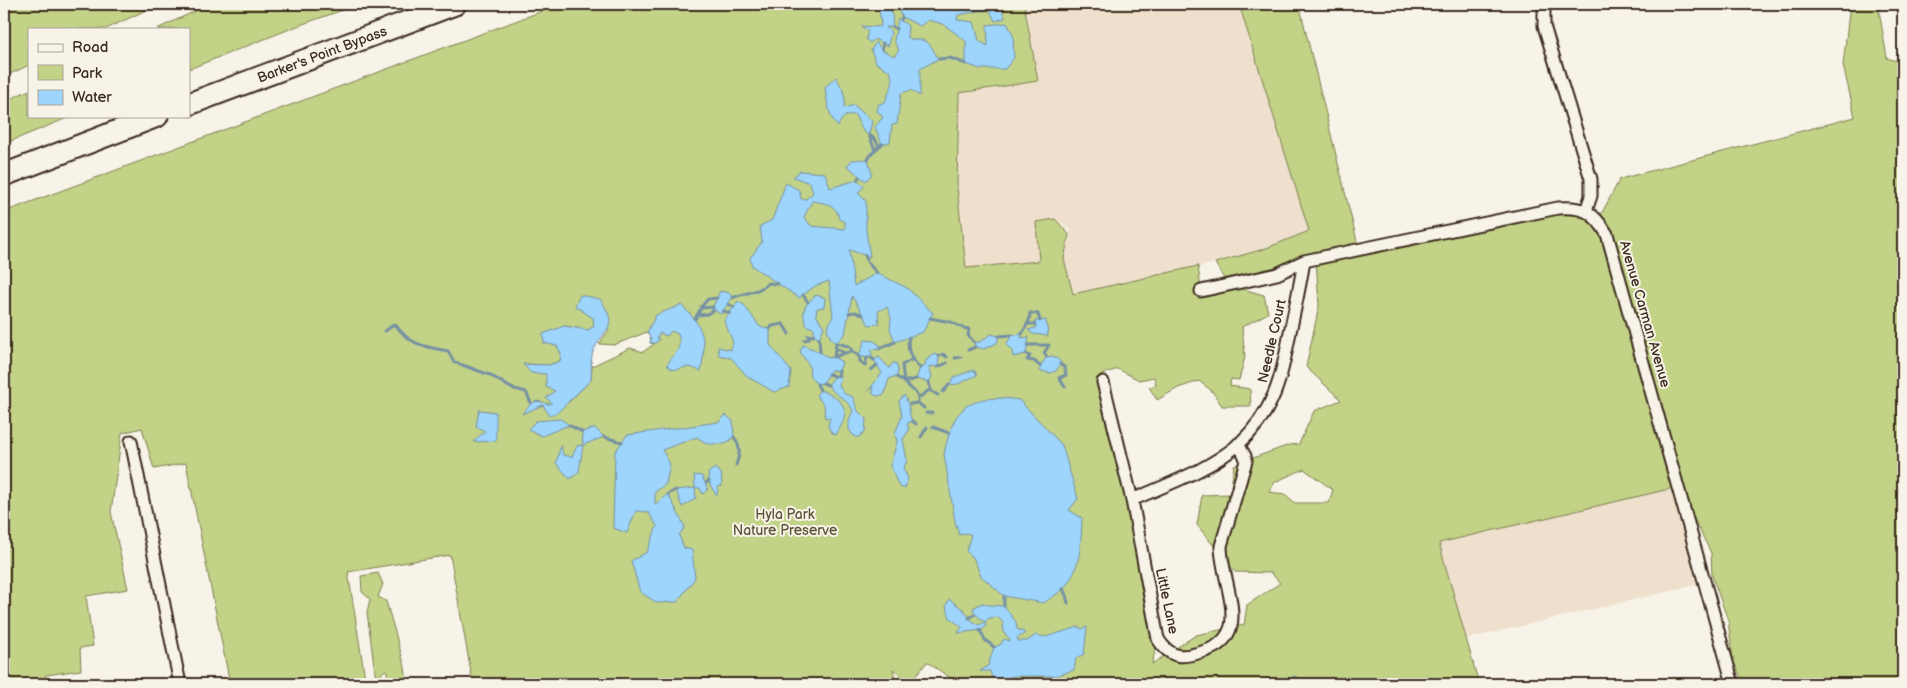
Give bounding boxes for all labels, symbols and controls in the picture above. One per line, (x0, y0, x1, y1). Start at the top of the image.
street label: Barker's Point Bypass (255, 22, 389, 86)
legend (28, 28, 190, 118)
text: Road (72, 38, 108, 57)
text: Park (72, 64, 103, 83)
text: Water (72, 88, 112, 107)
street label: Avenue Carman Avenue (1616, 239, 1674, 389)
street label: Needle Court (1254, 297, 1290, 384)
park label: Hyla Park Nature Preserve (733, 506, 837, 539)
street label: Little Lane (1152, 567, 1182, 635)

